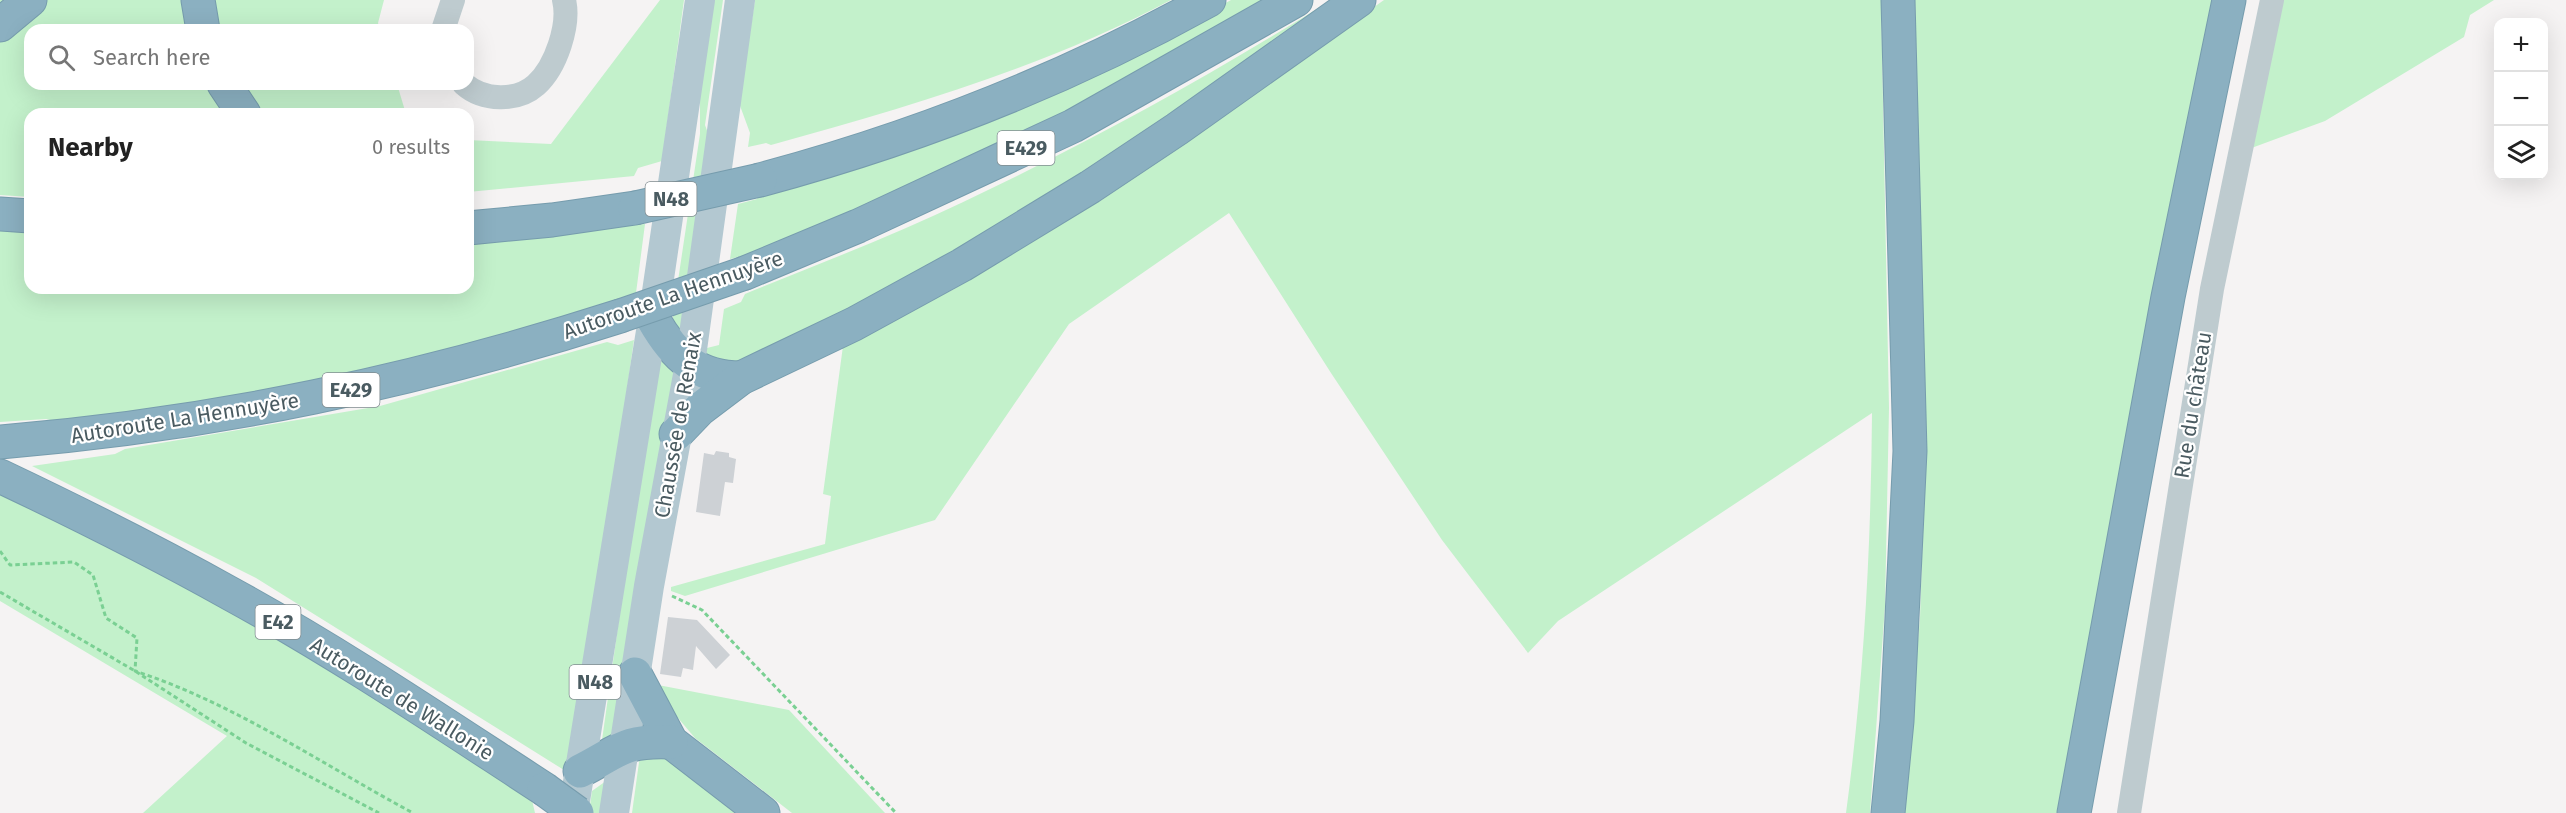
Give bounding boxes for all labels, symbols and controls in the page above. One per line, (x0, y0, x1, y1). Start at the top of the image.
map controls (2494, 18, 2548, 180)
button: + (2494, 18, 2548, 72)
search box (24, 24, 474, 90)
icon: search (45, 41, 78, 74)
text: Search here (93, 44, 211, 71)
button: − (2494, 72, 2548, 126)
button: layers (2494, 126, 2548, 180)
road number: E429 (998, 131, 1054, 165)
text: Nearby (48, 132, 133, 163)
text: 0 results (372, 135, 450, 159)
road number: N48 (646, 182, 696, 216)
street label: Autoroute La Hennuyère (560, 245, 786, 345)
street label: Chaussée de Renaix (649, 329, 707, 520)
street label: Rue du château (2169, 330, 2217, 480)
road number: E429 (322, 373, 380, 407)
street label: Autoroute La Hennuyère (69, 387, 301, 449)
road number: E42 (256, 605, 300, 639)
street label: Autoroute de Wallonie (305, 632, 499, 766)
road number: N48 (570, 665, 620, 699)

